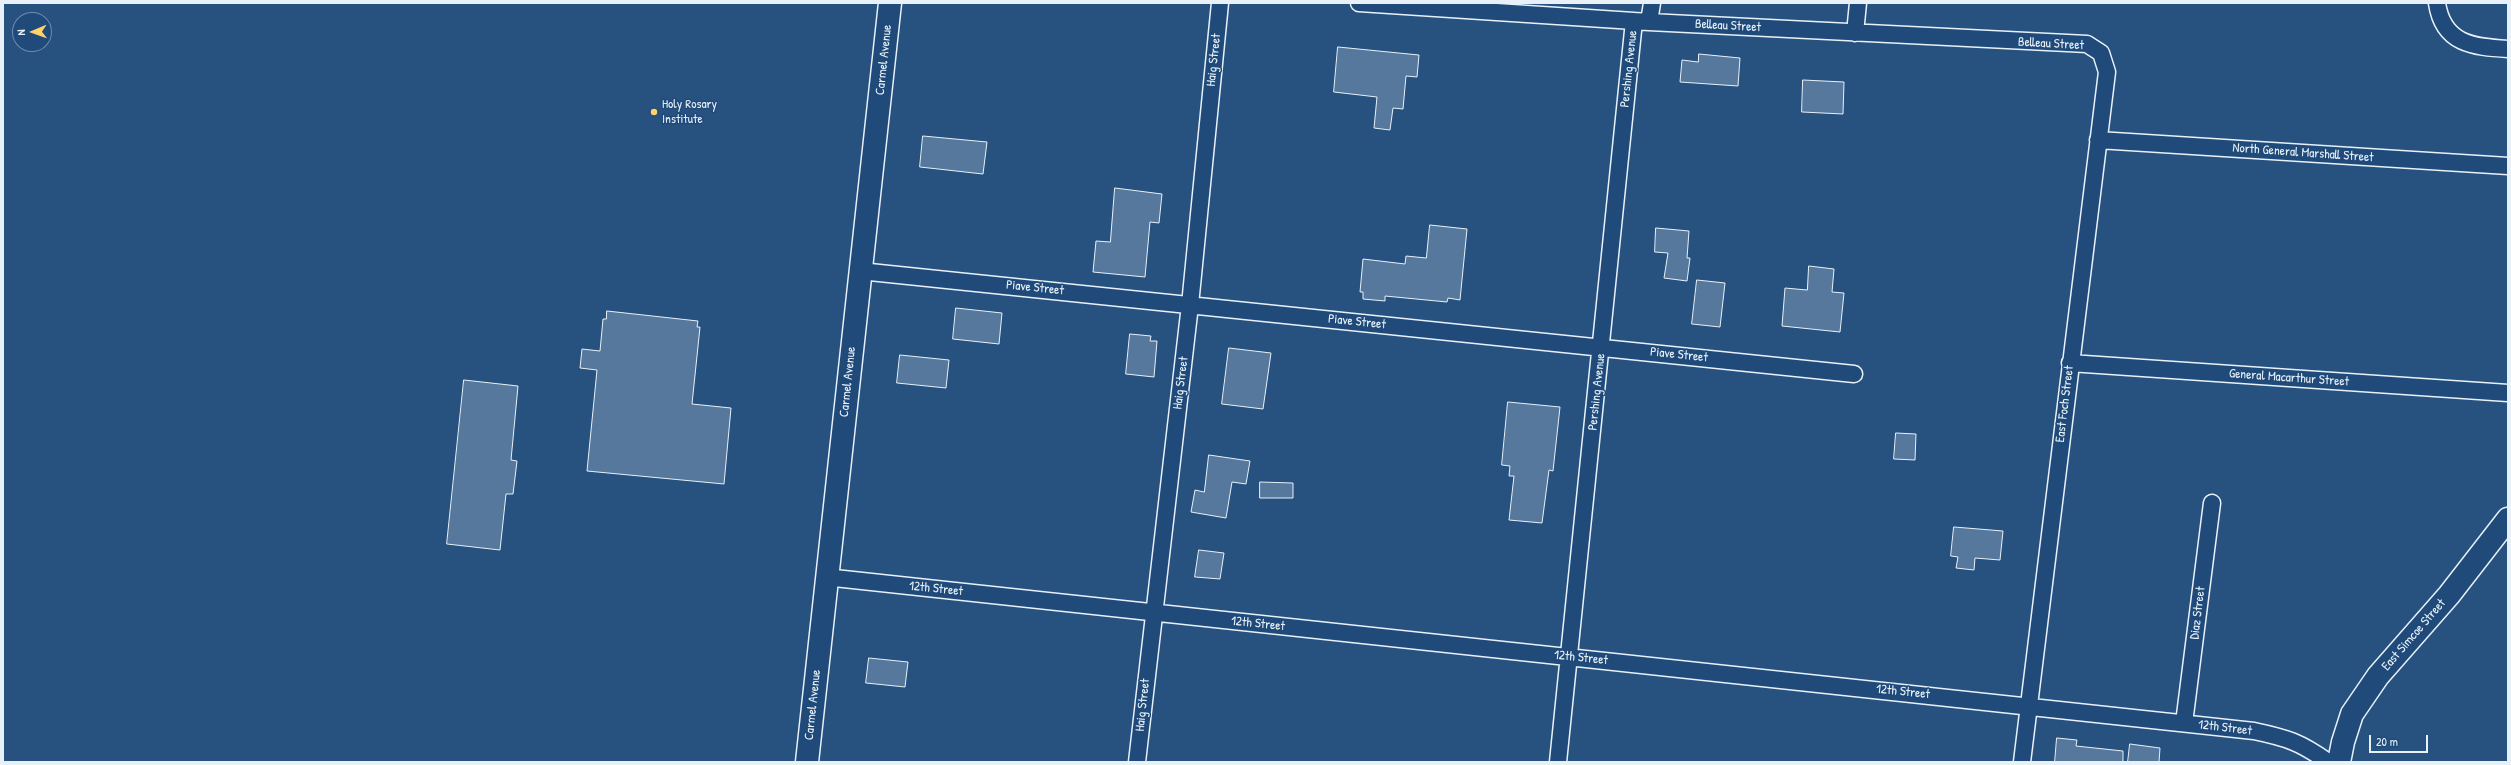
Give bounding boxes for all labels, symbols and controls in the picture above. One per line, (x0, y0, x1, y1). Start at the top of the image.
north arrow (12, 12, 52, 52)
street label: Belleau Street (1695, 16, 1761, 36)
street label: Carmel Avenue (873, 24, 895, 96)
text: N (14, 29, 28, 36)
street label: Pershing Avenue (1617, 30, 1641, 108)
street label: Haig Street (1203, 33, 1225, 87)
street label: Belleau Street (2018, 34, 2084, 54)
place label: Holy Rosary Institute (662, 97, 717, 128)
marker: Holy Rosary Institute (649, 107, 659, 117)
street label: North General Marshall Street (2232, 140, 2374, 166)
street label: Piave Street (1005, 277, 1065, 299)
street label: Piave Street (1327, 311, 1387, 333)
street label: Piave Street (1649, 344, 1709, 366)
street label: Carmel Avenue (837, 346, 859, 418)
street label: Pershing Avenue (1585, 353, 1609, 431)
street label: Haig Street (1170, 356, 1192, 410)
street label: East Foch Street (2053, 365, 2077, 443)
street label: General Macarthur Street (2228, 366, 2350, 390)
street label: 12th Street (908, 578, 964, 600)
street label: Diaz Street (2187, 586, 2209, 640)
street label: East Simcoe Street (2379, 596, 2449, 674)
street label: 12th Street (1230, 613, 1286, 635)
street label: 12th Street (1553, 647, 1609, 669)
street label: Carmel Avenue (802, 669, 824, 741)
street label: Haig Street (1132, 678, 1154, 732)
street label: 12th Street (1875, 681, 1931, 703)
street label: 12th Street (2197, 717, 2253, 739)
scale bar (2371, 727, 2430, 753)
text: 20 m (2376, 733, 2398, 750)

